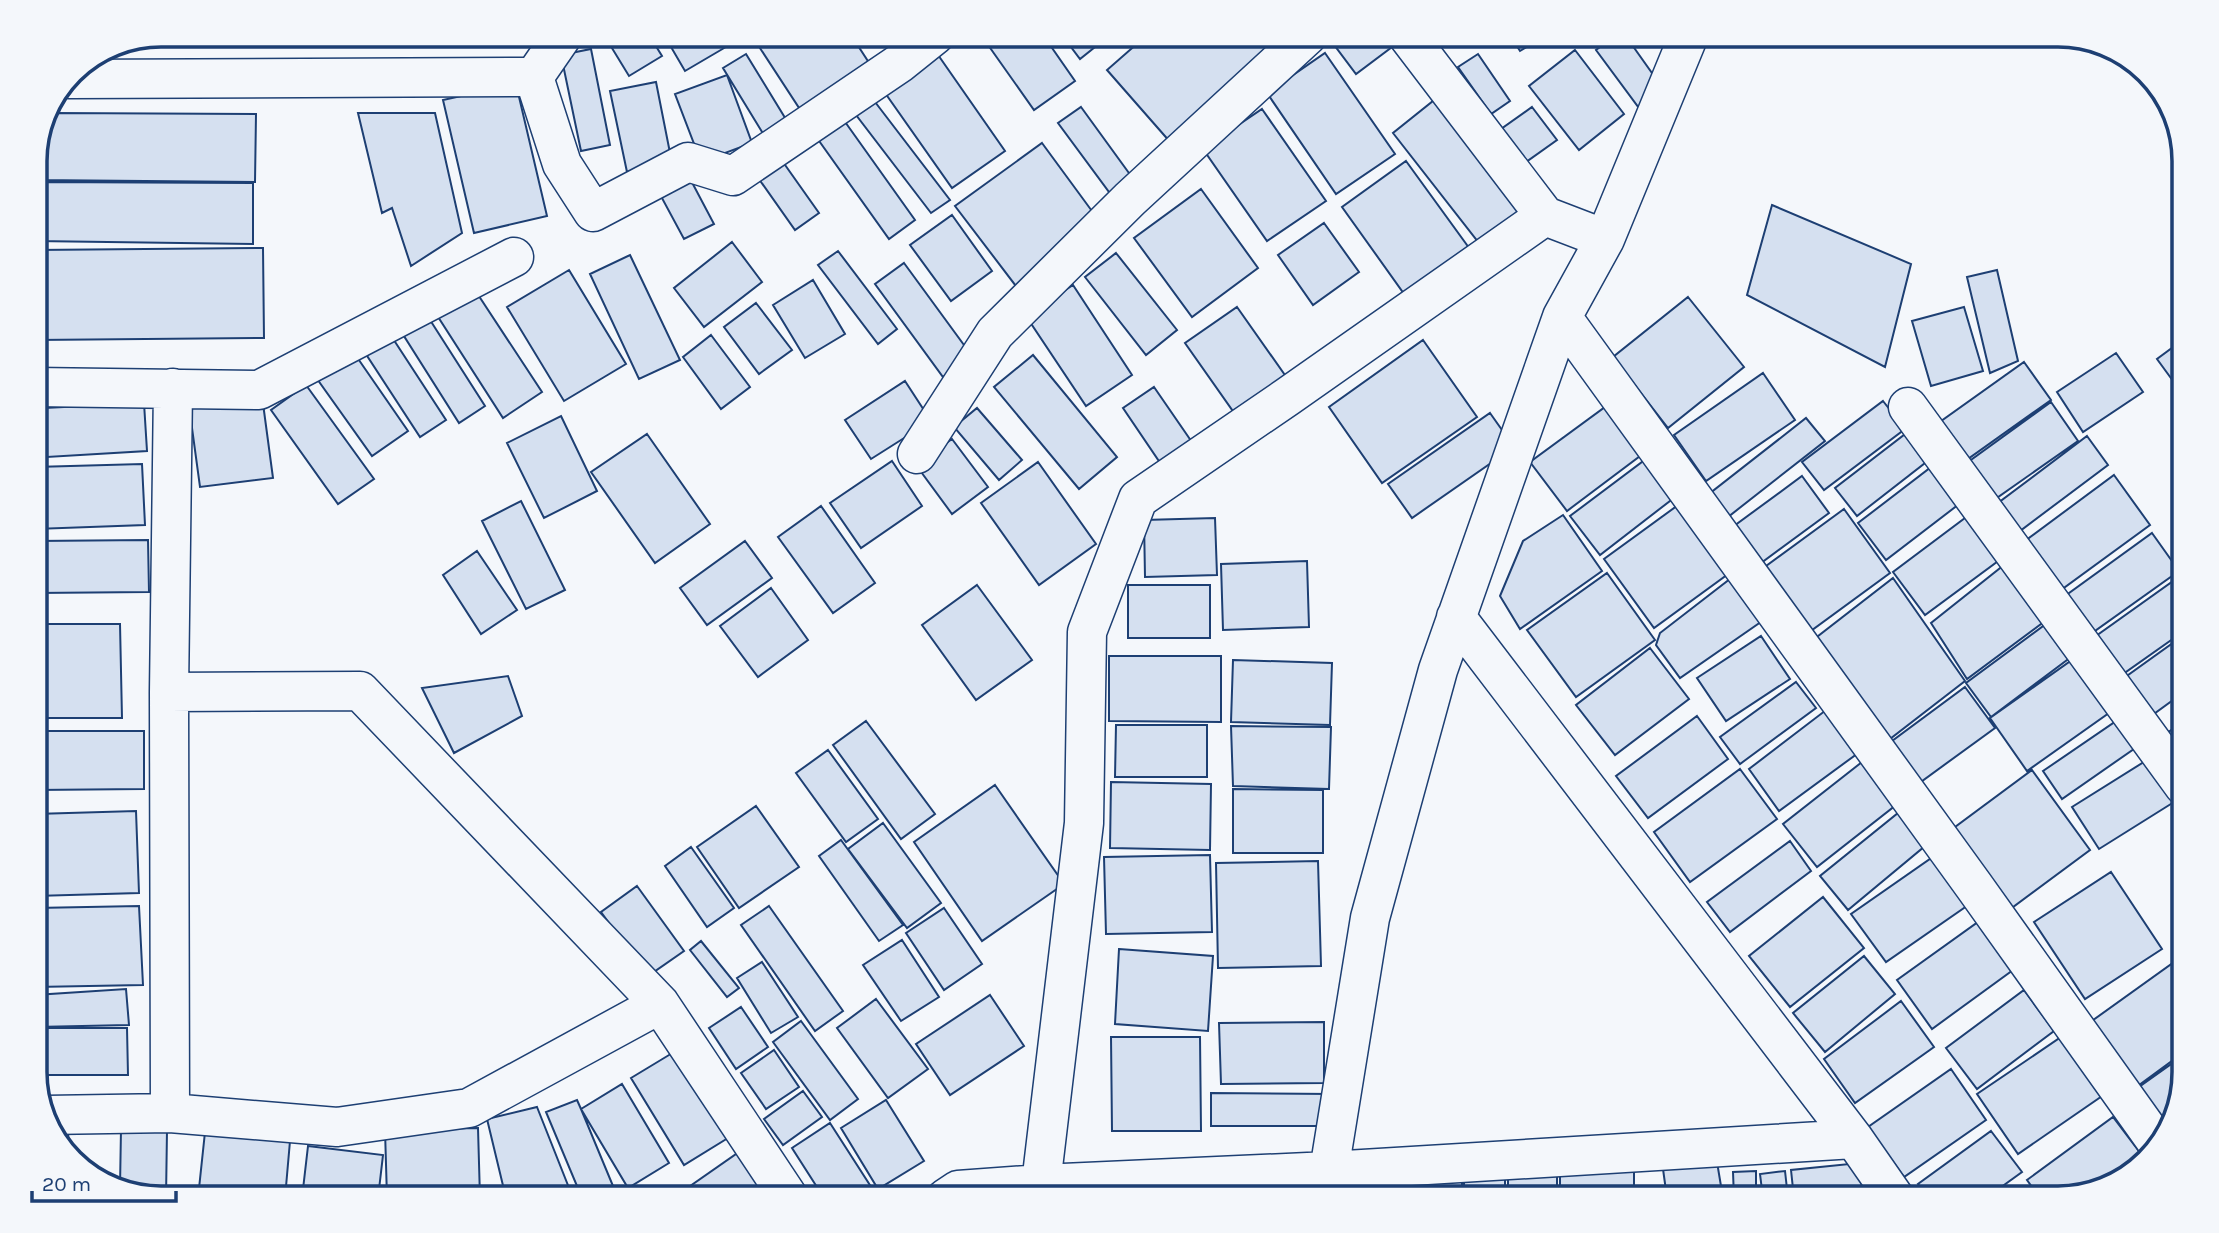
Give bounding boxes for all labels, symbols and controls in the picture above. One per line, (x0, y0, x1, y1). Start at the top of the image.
scale bar (32, 1160, 175, 1204)
text: 20 m (42, 1172, 91, 1196)

